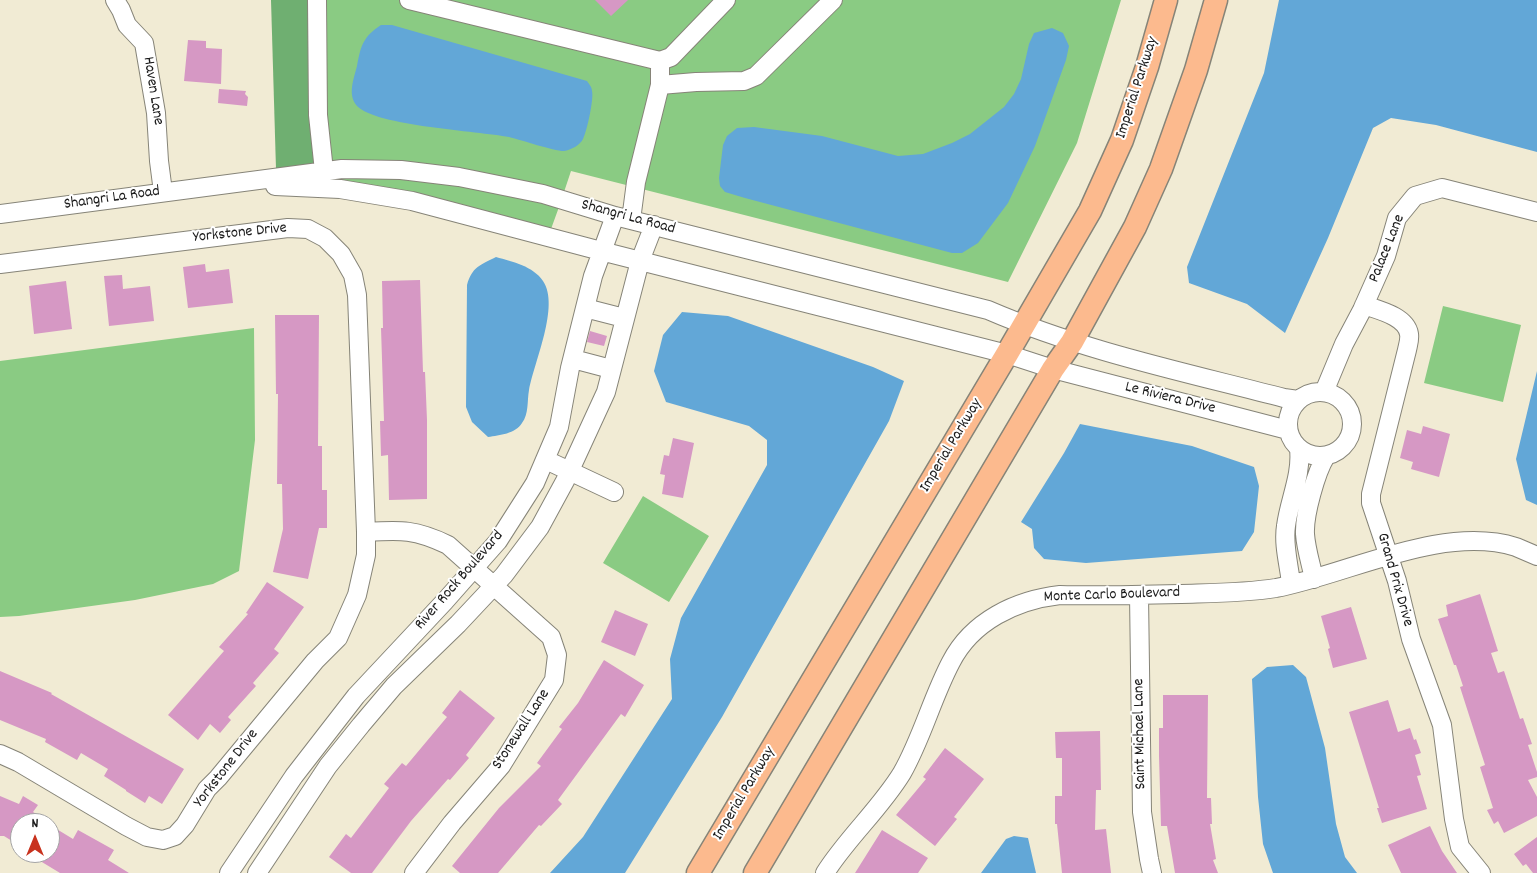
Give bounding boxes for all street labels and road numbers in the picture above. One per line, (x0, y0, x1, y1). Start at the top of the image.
street label: Imperial Parkway (1113, 35, 1163, 141)
street label: Haven Lane (137, 55, 167, 127)
street label: Shangri La Road (63, 183, 161, 215)
street label: Shangri La Road (579, 196, 677, 240)
street label: Palace Lane (1366, 212, 1410, 286)
street label: Yorkstone Drive (192, 220, 288, 248)
street label: Le Riviera Drive (1123, 378, 1217, 420)
street label: Imperial Parkway (917, 396, 987, 496)
street label: River Rock Boulevard (412, 527, 508, 635)
street label: Grand Prix Drive (1371, 531, 1417, 629)
street label: Monte Carlo Boulevard (1043, 584, 1181, 608)
street label: Saint Michael Lane (1130, 678, 1152, 790)
street label: Stonewall Lane (489, 686, 555, 774)
street label: Yorkstone Drive (190, 726, 264, 812)
street label: Imperial Parkway (710, 744, 780, 844)

